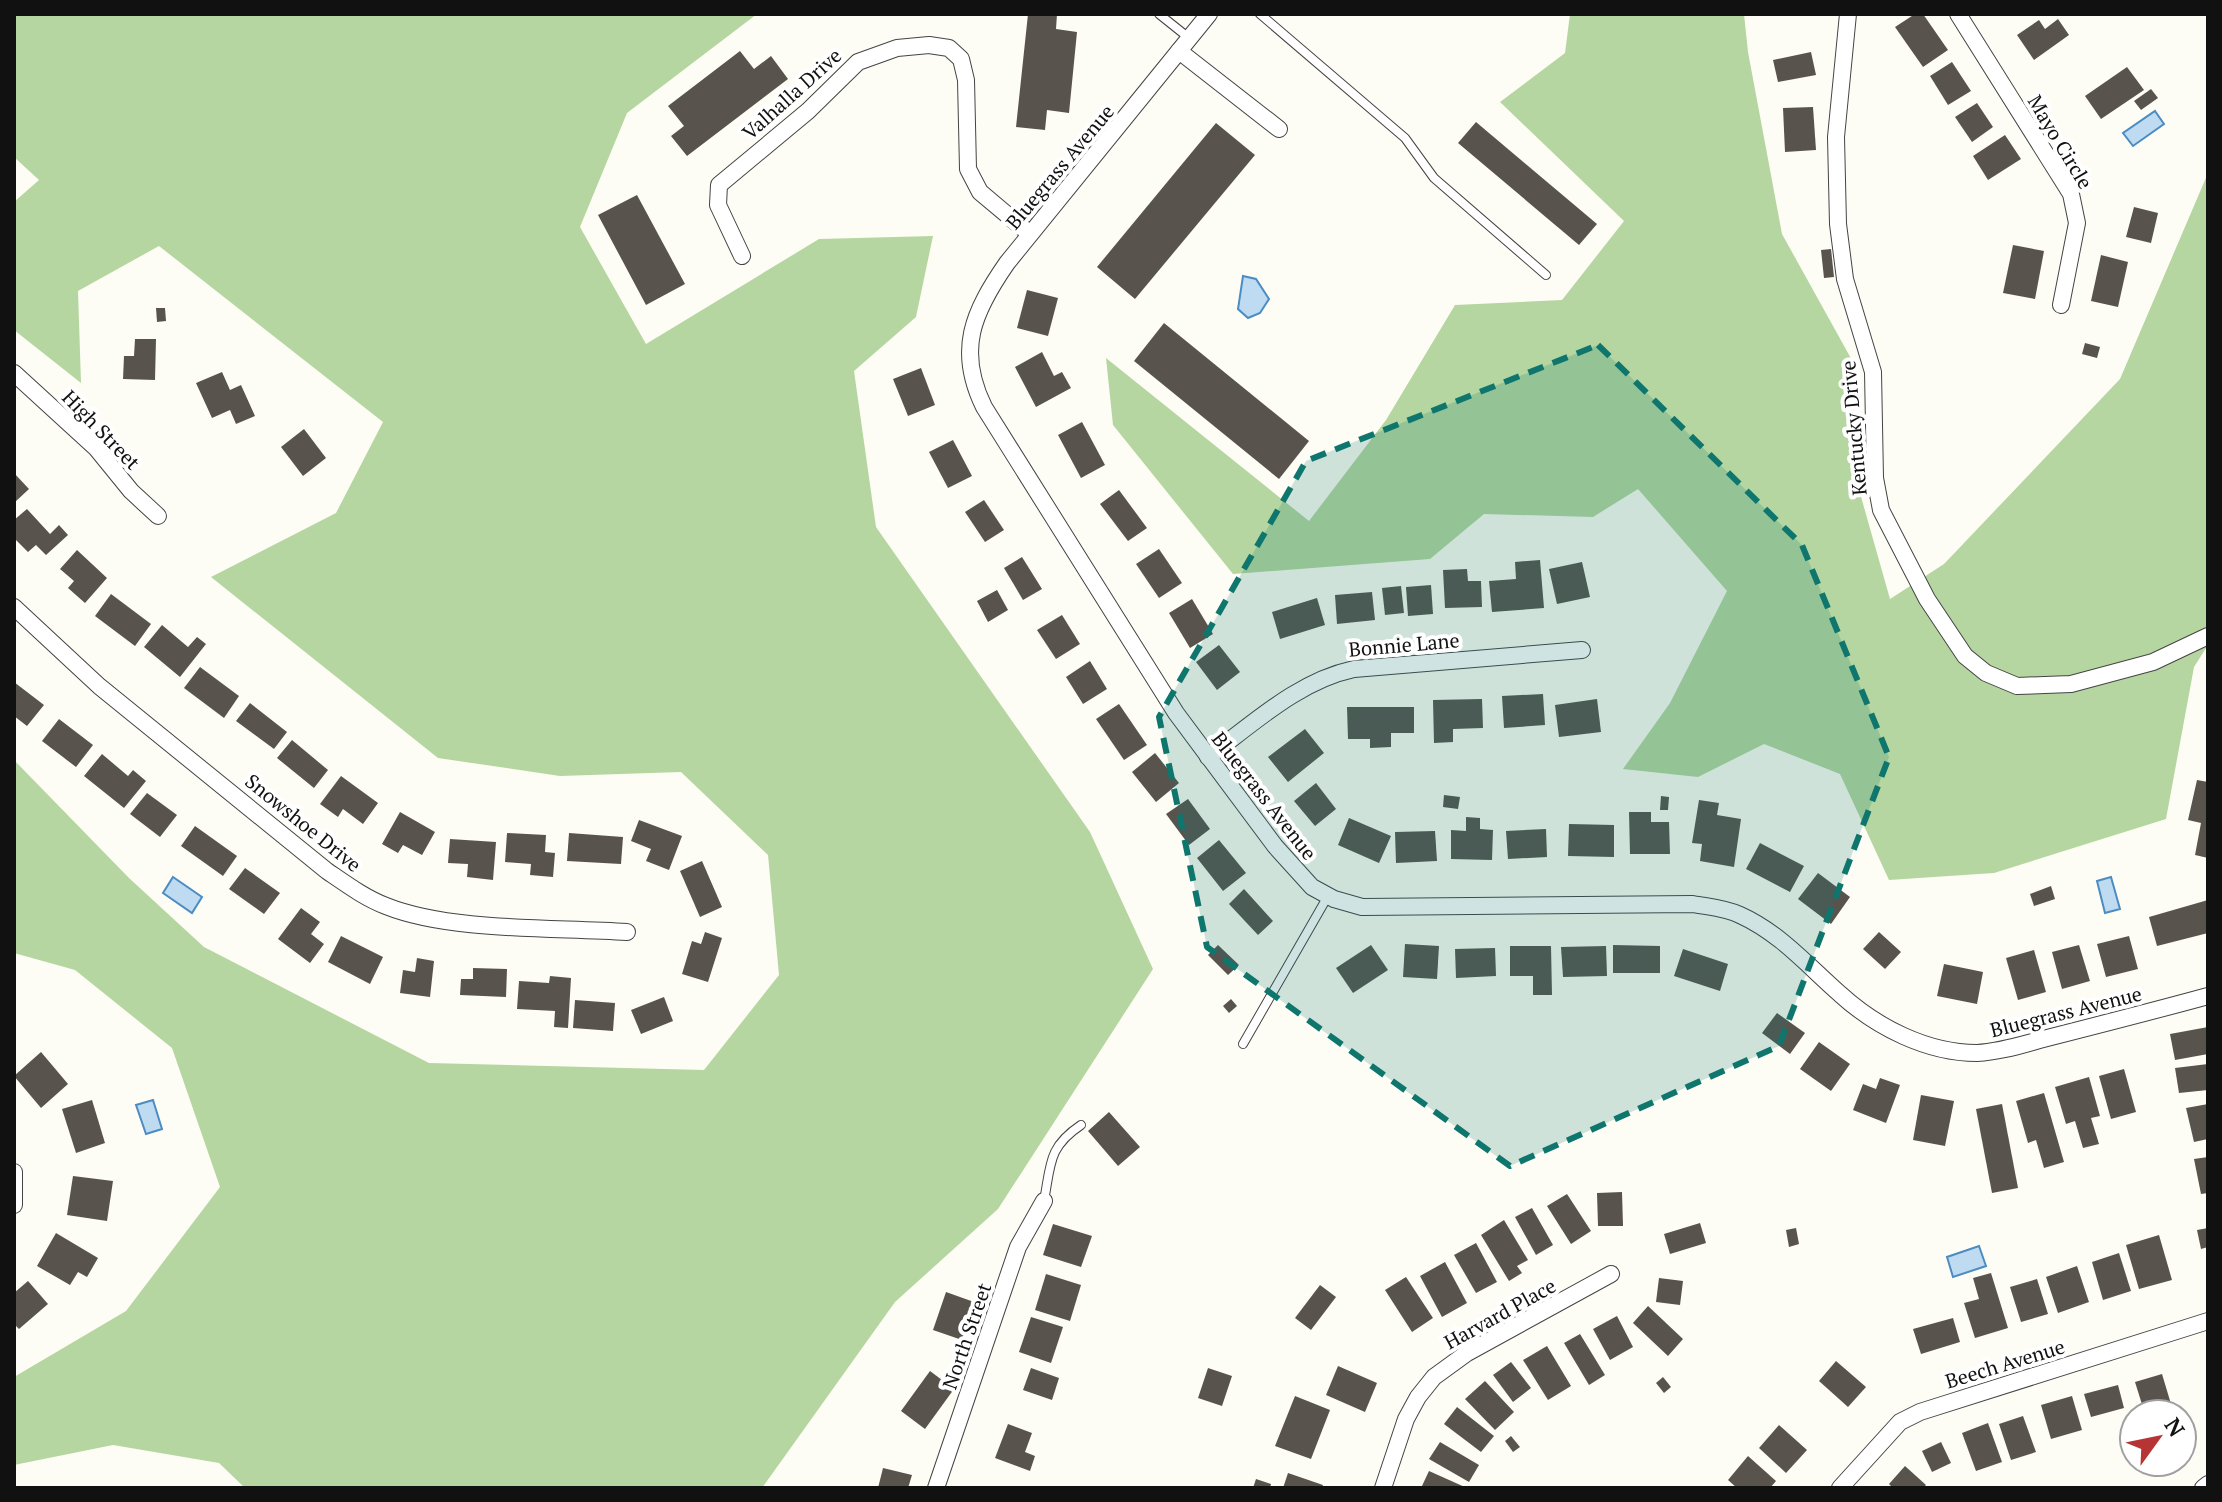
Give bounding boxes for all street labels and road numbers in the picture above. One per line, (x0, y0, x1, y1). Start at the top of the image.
street label: Valhalla Drive (736, 42, 847, 145)
street label: Mayo Circle (2022, 90, 2099, 194)
street label: Bluegrass Avenue (999, 98, 1120, 235)
street label: Kentucky Drive (1834, 360, 1873, 497)
street label: High Street (57, 384, 147, 476)
street label: Bonnie Lane (1347, 626, 1460, 663)
street label: Bluegrass Avenue (1206, 726, 1323, 865)
street label: Snowshoe Drive (240, 767, 367, 878)
street label: Bluegrass Avenue (1987, 980, 2145, 1043)
street label: Harvard Place (1439, 1272, 1560, 1355)
street label: North Street (936, 1279, 998, 1393)
street label: Beech Avenue (1942, 1333, 2068, 1394)

